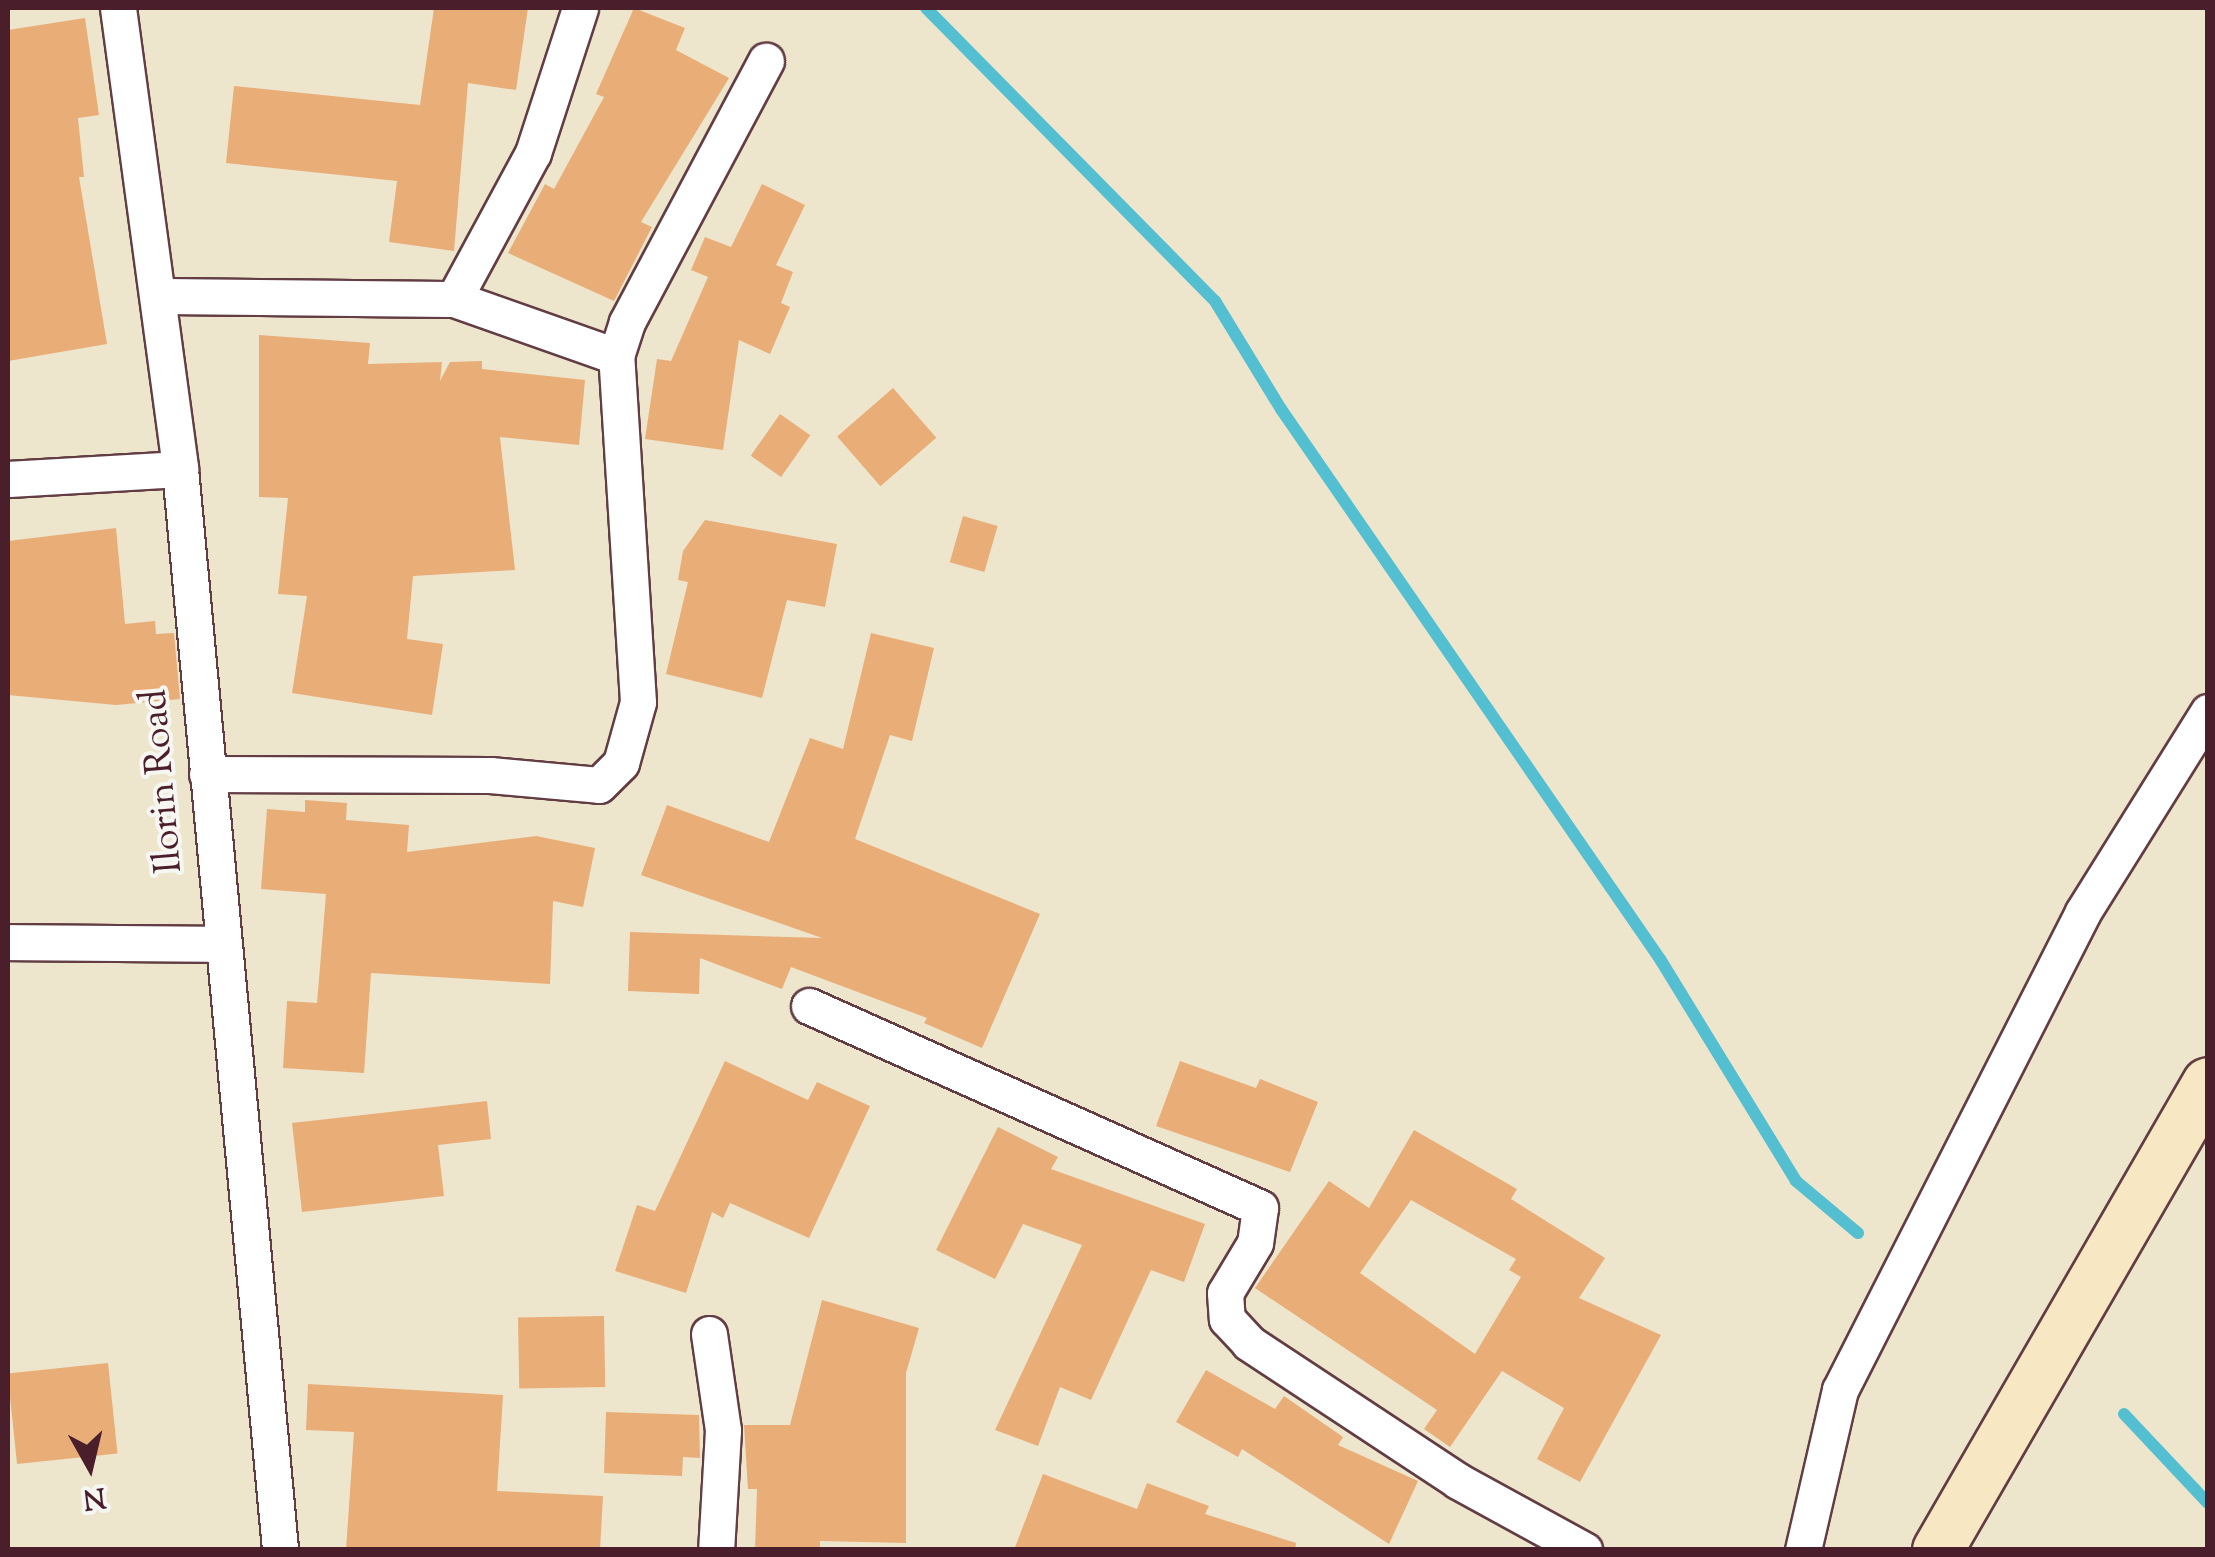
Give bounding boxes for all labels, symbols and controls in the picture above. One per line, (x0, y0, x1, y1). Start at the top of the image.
street label: Ilorin Road (133, 687, 195, 875)
north arrow (40, 1417, 140, 1517)
text: N (80, 1475, 108, 1518)

